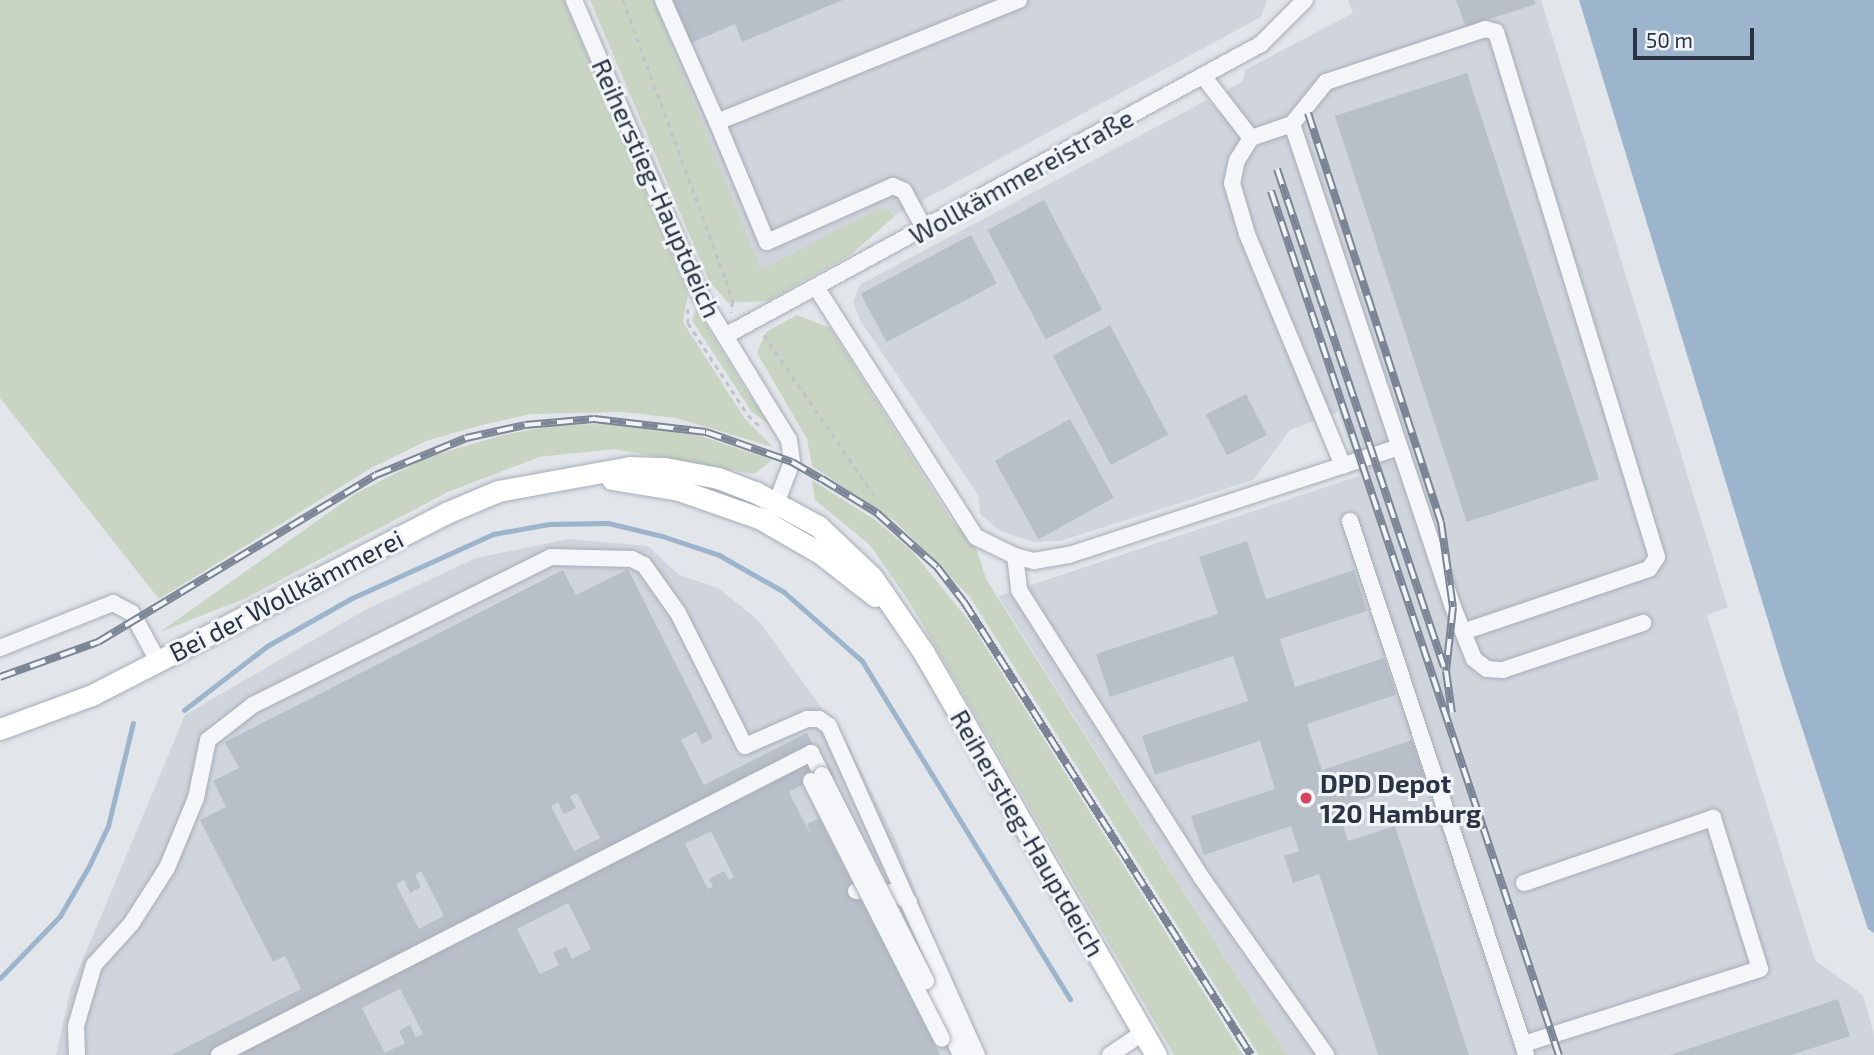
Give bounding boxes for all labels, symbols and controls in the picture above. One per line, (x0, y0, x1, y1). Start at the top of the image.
scale bar (1636, 14, 1757, 58)
text: 50 m (1646, 27, 1693, 52)
street label: Reiherstieg-Hauptdeich (586, 54, 728, 322)
street label: Wollkämmereistraße (904, 101, 1138, 251)
street label: Bei der Wollkämmerei (163, 522, 409, 668)
street label: Reiherstieg-Hauptdeich (944, 704, 1112, 962)
place label: DPD Depot 120 Hamburg (1320, 767, 1481, 828)
marker: DPD Depot 120 Hamburg (1298, 790, 1314, 806)

